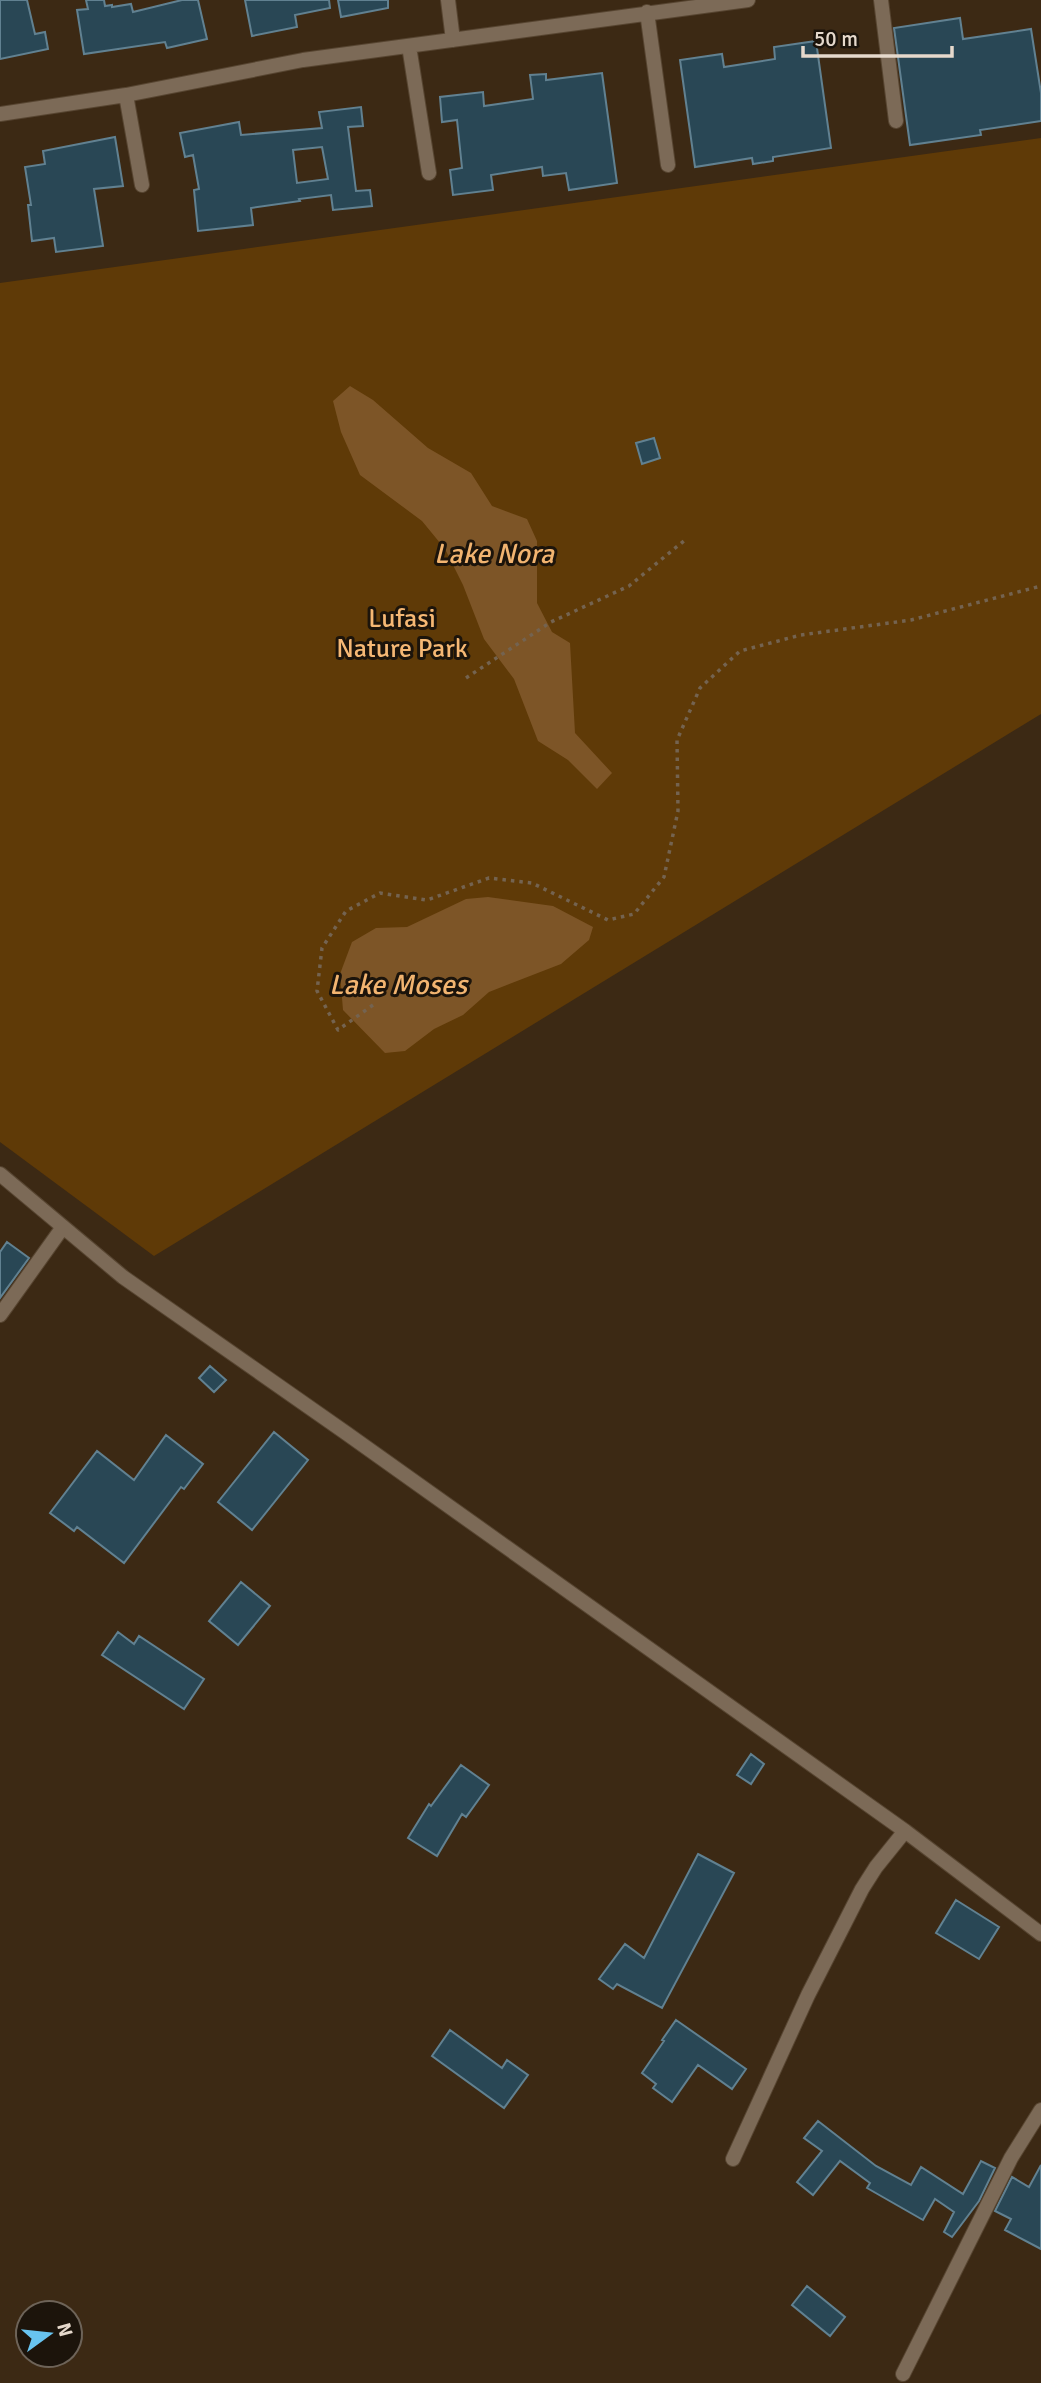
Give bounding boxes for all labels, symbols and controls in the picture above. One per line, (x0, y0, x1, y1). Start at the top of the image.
scale bar (803, 14, 952, 58)
text: 50 m (814, 26, 858, 52)
water label: Lake Nora (434, 537, 555, 571)
park label: Lufasi Nature Park (336, 603, 468, 665)
water label: Lake Moses (329, 968, 470, 1002)
north arrow (14, 2299, 84, 2369)
text: N (51, 2320, 78, 2339)

